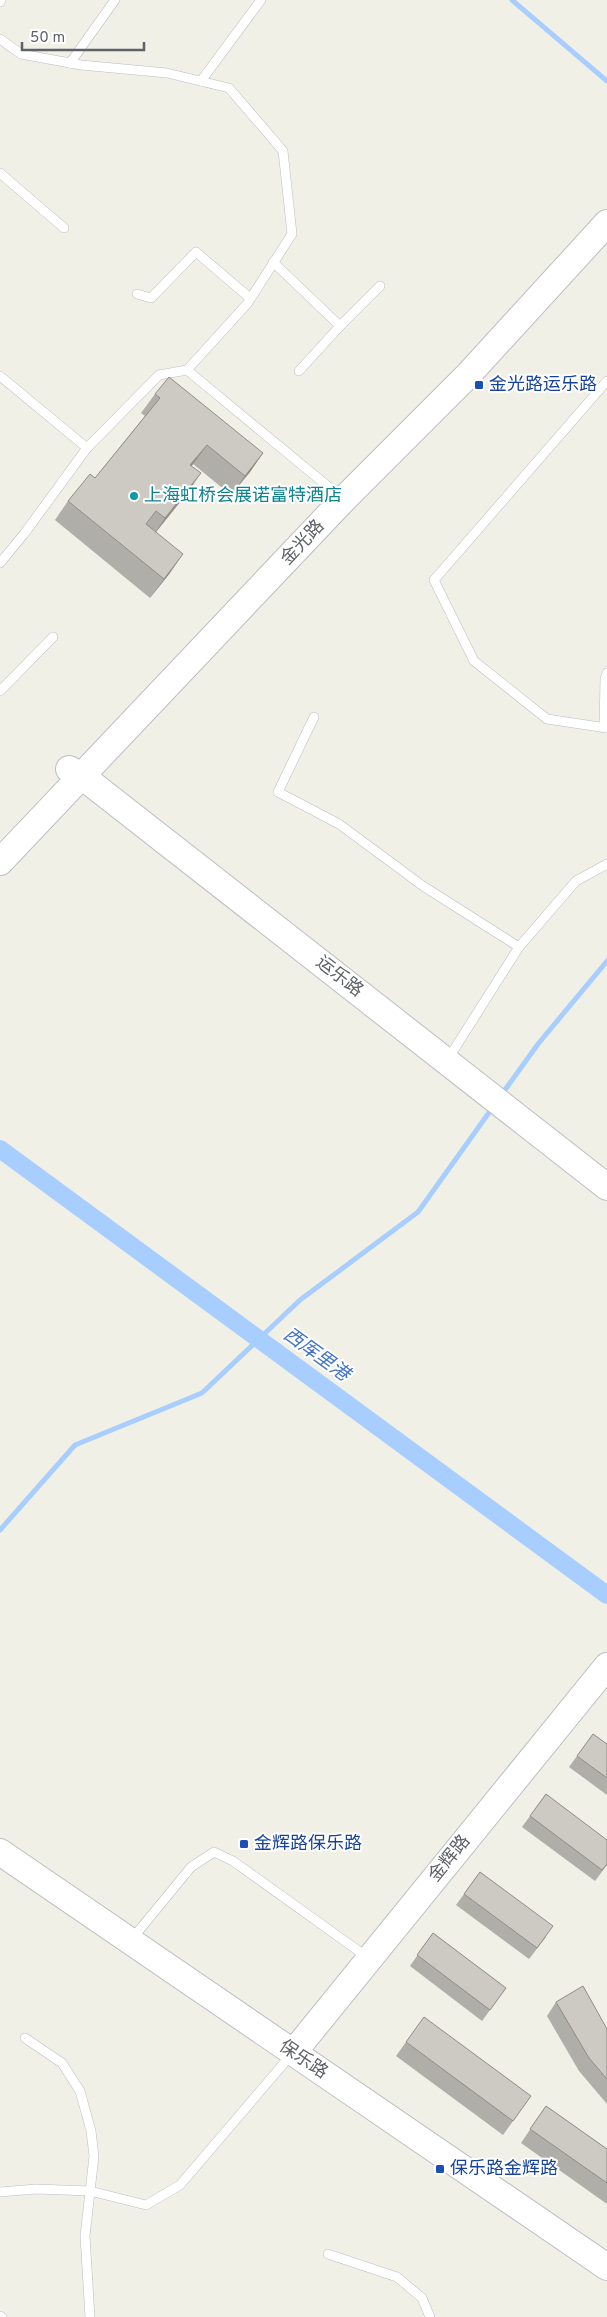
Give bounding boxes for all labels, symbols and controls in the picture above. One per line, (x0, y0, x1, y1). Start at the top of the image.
scale bar (22, 20, 145, 52)
text: 50 m (30, 29, 65, 48)
place label: 金光路运乐路 (489, 374, 597, 397)
marker: 金光路运乐路 (473, 379, 485, 391)
place label: 上海虹桥会展诺富特酒店 (144, 485, 342, 508)
marker: 上海虹桥会展诺富特酒店 (128, 490, 140, 502)
street label: 金光路 (276, 515, 330, 571)
street label: 运乐路 (311, 951, 367, 1003)
water label: 西厍里港 (278, 1323, 356, 1389)
street label: 金辉路 (424, 1831, 476, 1887)
place label: 金辉路保乐路 (254, 1833, 362, 1856)
marker: 金辉路保乐路 (238, 1838, 250, 1850)
street label: 保乐路 (274, 2035, 332, 2085)
place label: 保乐路金辉路 (450, 2158, 558, 2181)
marker: 保乐路金辉路 (434, 2163, 446, 2175)

